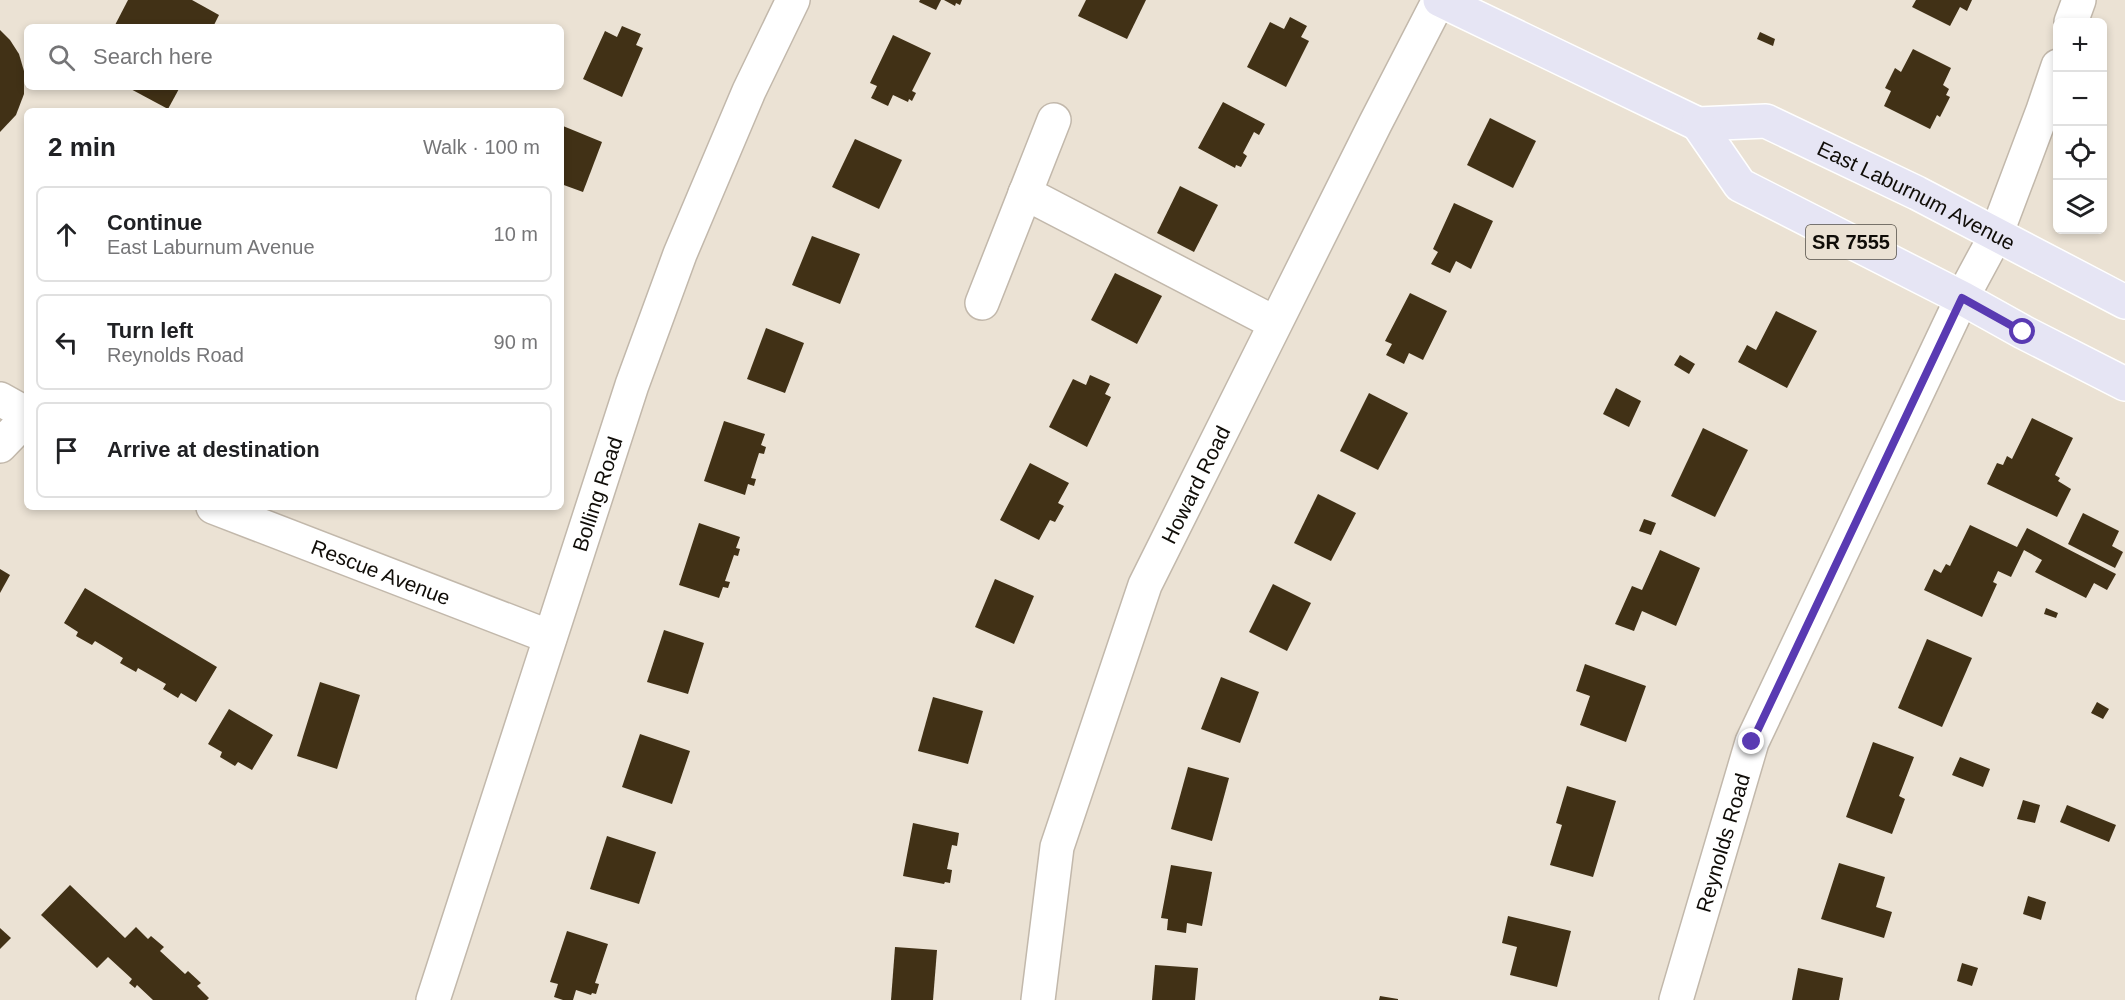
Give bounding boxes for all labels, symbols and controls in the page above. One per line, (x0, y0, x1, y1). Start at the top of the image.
map controls (2053, 18, 2107, 234)
button: + (2053, 18, 2107, 72)
search box (24, 24, 564, 90)
icon: search (45, 41, 78, 74)
text: Search here (93, 44, 213, 69)
button: − (2053, 72, 2107, 126)
button: locate (2053, 126, 2107, 180)
text: 2 min (48, 132, 116, 162)
text: Walk · 100 m (423, 136, 540, 158)
street label: East Laburnum Avenue (1814, 136, 2019, 254)
button: layers (2053, 180, 2107, 234)
text: Continue (107, 210, 202, 235)
icon: ahead (50, 218, 83, 251)
text: 10 m (494, 223, 538, 245)
road number: SR 7555 (1806, 225, 1896, 259)
text: East Laburnum Avenue (107, 236, 315, 258)
text: Turn left (107, 318, 193, 343)
route start (2009, 318, 2035, 344)
icon: left (50, 326, 83, 359)
text: 90 m (494, 331, 538, 353)
text: Reynolds Road (107, 344, 244, 366)
street label: Howard Road (1156, 422, 1234, 547)
icon: arrive (50, 434, 83, 467)
street label: Bolling Road (567, 434, 626, 554)
text: Arrive at destination (107, 437, 320, 462)
street label: Rescue Avenue (308, 535, 454, 609)
route end (1738, 728, 1764, 754)
street label: Reynolds Road (1691, 771, 1754, 915)

